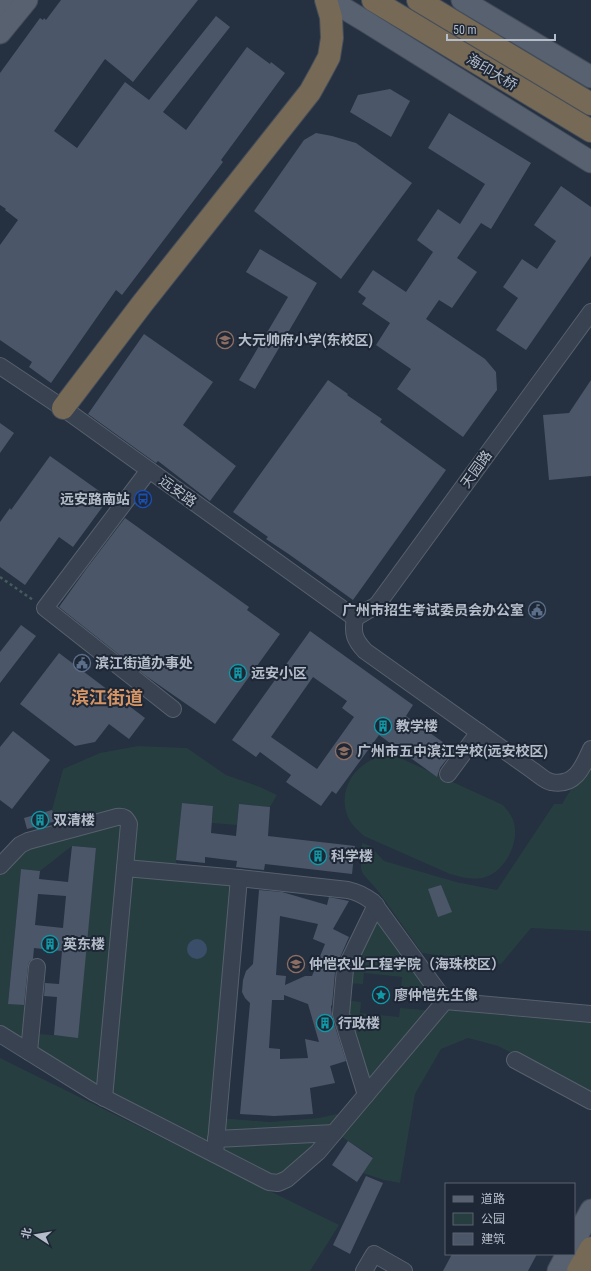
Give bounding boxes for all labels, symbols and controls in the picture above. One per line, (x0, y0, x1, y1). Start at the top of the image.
scale bar (447, 16, 555, 42)
text: 50 m (453, 23, 477, 37)
street label: 海印大桥 (464, 51, 520, 93)
school or university icon: 大元帅府小学(东校区) (215, 330, 235, 350)
place label: 大元帅府小学(东校区) (238, 332, 373, 349)
street label: 天园路 (457, 447, 495, 491)
street label: 远安路 (156, 472, 200, 510)
bus stop icon: 远安路南站 (133, 489, 153, 509)
place label: 远安路南站 (60, 491, 130, 507)
public building icon: 广州市招生考试委员会办公室 (527, 600, 547, 620)
place label: 广州市招生考试委员会办公室 (342, 602, 524, 618)
public building icon: 滨江街道办事处 (72, 653, 92, 673)
place label: 滨江街道办事处 (95, 655, 193, 671)
building icon: 远安小区 (228, 663, 248, 683)
place label: 远安小区 (251, 665, 307, 681)
district label: 滨江街道 (71, 687, 143, 708)
building icon: 教学楼 (373, 716, 393, 736)
place label: 教学楼 (396, 718, 438, 734)
school or university icon: 广州市五中滨江学校(远安校区) (334, 741, 354, 761)
place label: 广州市五中滨江学校(远安校区) (357, 743, 548, 760)
building icon: 双清楼 (30, 810, 50, 830)
place label: 双清楼 (53, 812, 95, 828)
building icon: 科学楼 (308, 846, 328, 866)
place label: 科学楼 (331, 848, 373, 864)
building icon: 英东楼 (40, 934, 60, 954)
place label: 英东楼 (63, 936, 105, 952)
school or university icon: 仲恺农业工程学院（海珠校区） (286, 954, 306, 974)
place label: 仲恺农业工程学院（海珠校区） (309, 956, 505, 972)
place icon: 廖仲恺先生像 (371, 985, 391, 1005)
place label: 廖仲恺先生像 (394, 987, 478, 1003)
building icon: 行政楼 (315, 1013, 335, 1033)
place label: 行政楼 (338, 1015, 380, 1031)
legend (445, 1183, 575, 1255)
text: 道路 (481, 1192, 505, 1206)
text: 公园 (481, 1212, 505, 1226)
north arrow (16, 1215, 56, 1255)
text: 北 (19, 1226, 34, 1240)
text: 建筑 (481, 1232, 505, 1246)

